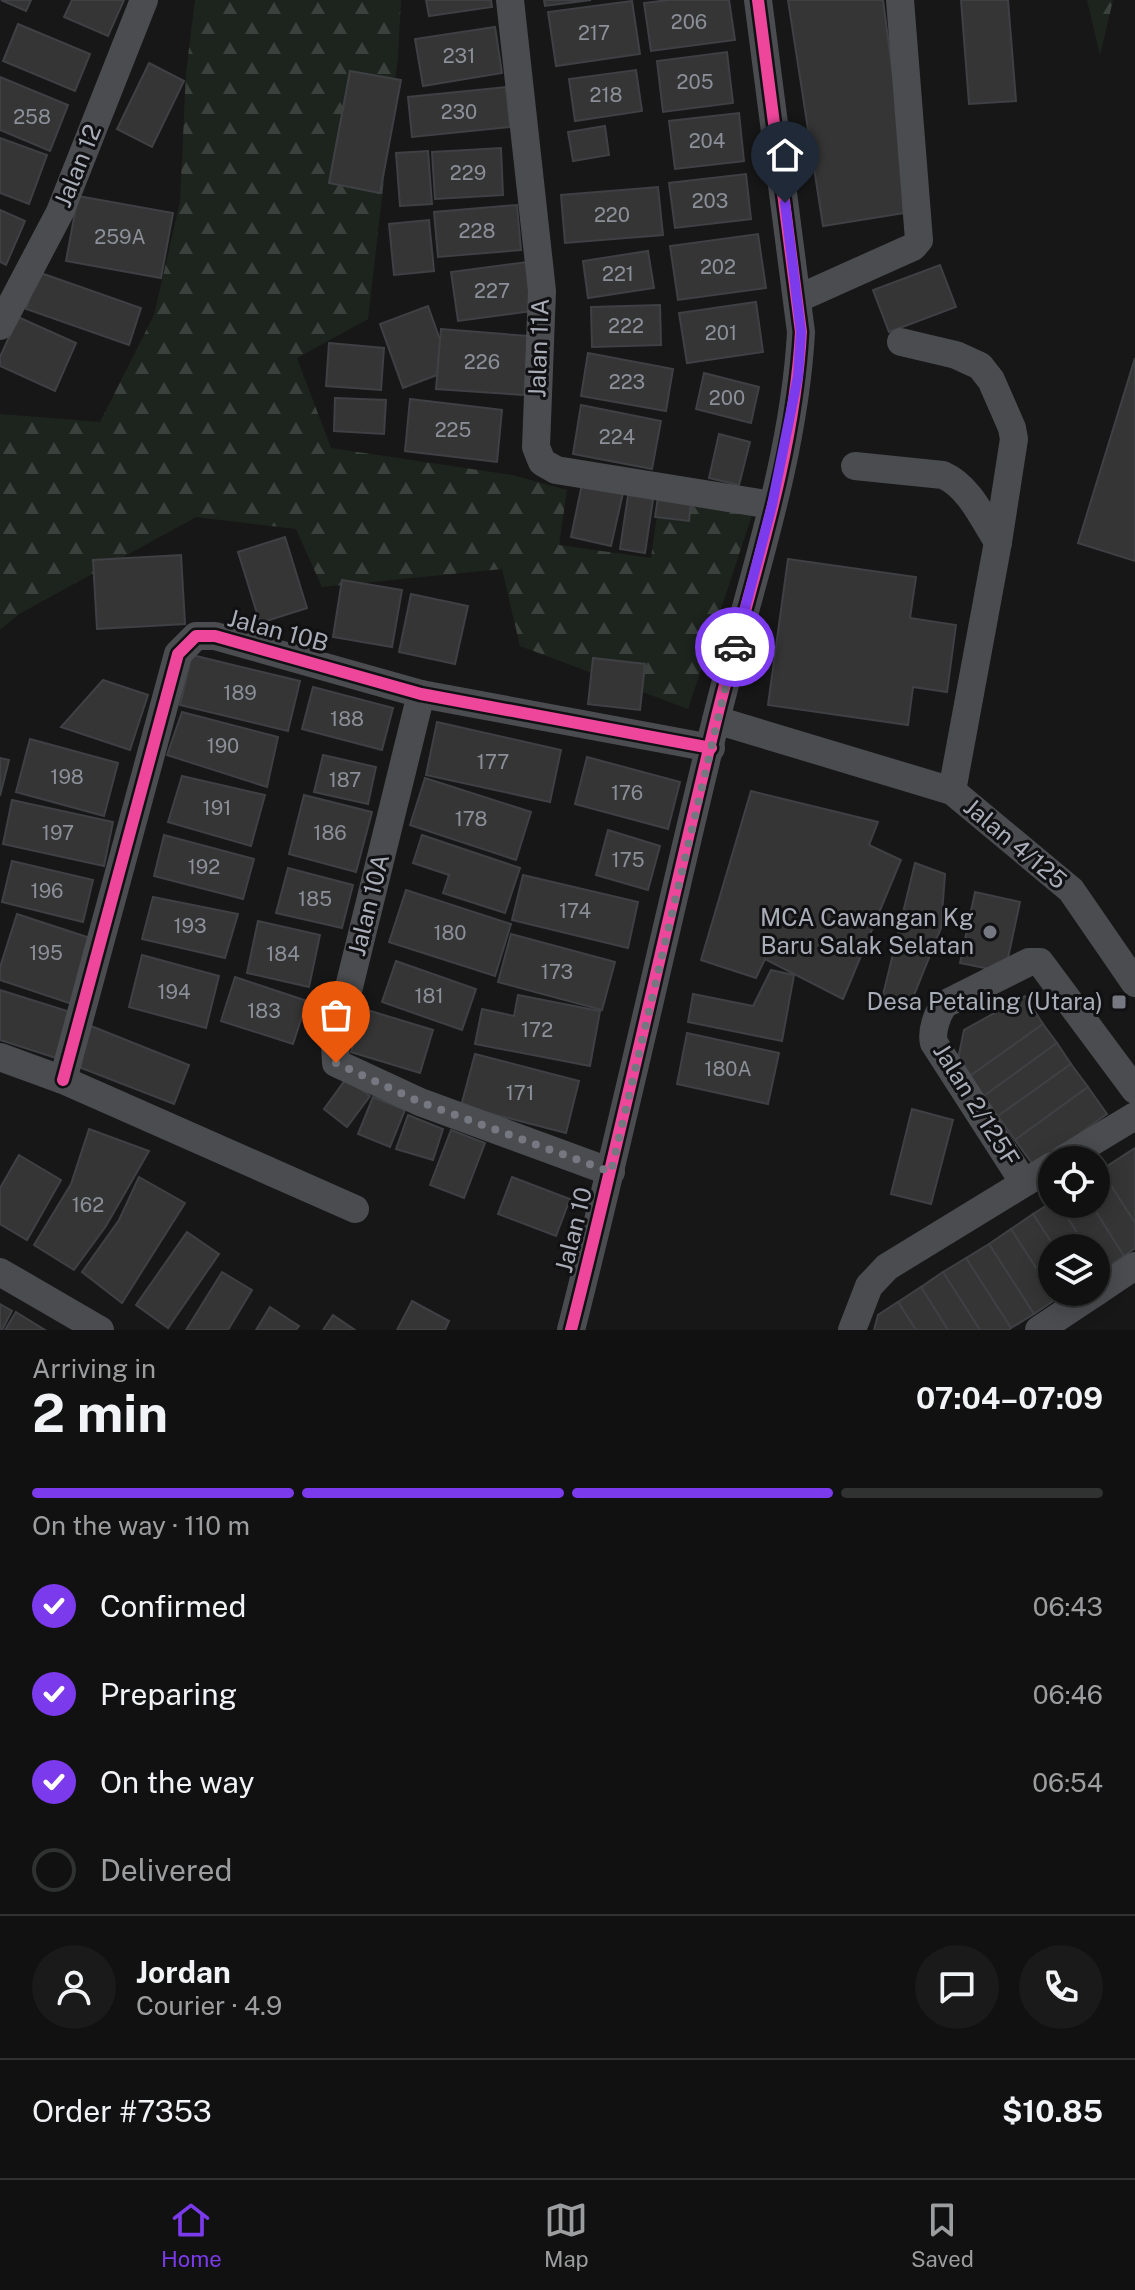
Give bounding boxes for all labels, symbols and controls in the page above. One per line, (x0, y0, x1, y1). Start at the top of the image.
house number: 206 (671, 10, 707, 34)
house number: 217 (578, 21, 610, 45)
house number: 231 (443, 44, 475, 68)
house number: 205 (677, 70, 713, 94)
house number: 218 (589, 83, 623, 107)
house number: 230 (441, 100, 477, 124)
house number: 258 (13, 105, 51, 129)
street label: Jalan 12 (48, 120, 106, 211)
pin (751, 121, 819, 203)
house number: 204 (689, 129, 725, 153)
icon: home (763, 133, 807, 177)
house number: 229 (450, 161, 486, 185)
house number: 203 (692, 189, 728, 213)
house number: 220 (594, 203, 630, 227)
house number: 228 (459, 219, 495, 243)
house number: 259A (94, 225, 146, 249)
house number: 202 (700, 255, 736, 279)
house number: 221 (602, 262, 634, 286)
house number: 227 (474, 279, 510, 303)
street label: Jalan 11A (522, 298, 554, 398)
house number: 222 (608, 314, 644, 338)
house number: 201 (705, 321, 737, 345)
house number: 226 (464, 350, 500, 374)
house number: 223 (609, 370, 645, 394)
house number: 200 (709, 386, 745, 410)
house number: 225 (435, 418, 471, 442)
house number: 224 (599, 425, 635, 449)
street label: Jalan 10B (225, 603, 332, 657)
courier (695, 607, 775, 687)
icon: car (713, 625, 757, 669)
house number: 189 (223, 681, 257, 705)
house number: 188 (330, 707, 364, 731)
house number: 190 (207, 734, 239, 758)
house number: 177 (477, 750, 509, 774)
house number: 198 (50, 765, 84, 789)
house number: 187 (329, 768, 361, 792)
house number: 176 (611, 781, 643, 805)
street label: Jalan 4/125 (959, 792, 1073, 894)
house number: 191 (203, 796, 231, 820)
house number: 178 (455, 807, 487, 831)
house number: 197 (42, 821, 74, 845)
house number: 186 (313, 821, 347, 845)
house number: 175 (612, 848, 644, 872)
street label: Jalan 10A (342, 851, 394, 959)
house number: 192 (188, 855, 220, 879)
house number: 196 (31, 879, 63, 903)
house number: 185 (298, 887, 332, 911)
house number: 174 (559, 899, 591, 923)
place label: MCA Cawangan Kg Baru Salak Selatan (760, 903, 974, 959)
house number: 193 (173, 914, 207, 938)
house number: 180 (433, 921, 467, 945)
marker: MCA Cawangan Kg Baru Salak Selatan (981, 923, 999, 941)
house number: 195 (29, 941, 63, 965)
house number: 184 (266, 942, 300, 966)
house number: 173 (541, 960, 573, 984)
house number: 194 (157, 980, 191, 1004)
pin (302, 981, 370, 1063)
house number: 181 (414, 984, 444, 1008)
place label: Desa Petaling (Utara) (866, 987, 1103, 1015)
icon: bag (314, 993, 358, 1037)
marker: Desa Petaling (Utara) (1110, 993, 1128, 1011)
house number: 183 (247, 999, 281, 1023)
house number: 172 (521, 1018, 553, 1042)
street label: Jalan 2/125F (928, 1038, 1026, 1171)
house number: 180A (704, 1057, 752, 1081)
house number: 171 (506, 1081, 534, 1105)
map controls (1038, 1146, 1110, 1306)
button: locate (1038, 1146, 1110, 1218)
street label: Jalan 10 (549, 1184, 597, 1275)
house number: 162 (72, 1193, 104, 1217)
button: layers (1038, 1234, 1110, 1306)
text: Arriving in (32, 1353, 156, 1384)
text: 07:04–07:09 (916, 1380, 1103, 1416)
text: 2 min (32, 1383, 168, 1444)
text: On the way · 110 m (32, 1510, 250, 1541)
icon: check (32, 1584, 76, 1628)
text: Confirmed (100, 1588, 246, 1624)
text: 06:43 (1033, 1591, 1103, 1622)
icon: check (32, 1672, 76, 1716)
text: Preparing (100, 1676, 237, 1712)
text: 06:46 (1033, 1679, 1103, 1710)
icon: check (32, 1760, 76, 1804)
text: On the way (100, 1764, 254, 1800)
text: 06:54 (1032, 1767, 1103, 1798)
text: Delivered (100, 1852, 232, 1888)
button: person (32, 1945, 116, 2029)
button: chat (915, 1945, 999, 2029)
button: phone (1019, 1945, 1103, 2029)
text: Jordan (136, 1954, 231, 1990)
text: Courier · 4.9 (136, 1990, 282, 2021)
text: Order #7353 (32, 2093, 212, 2129)
text: $10.85 (1002, 2093, 1103, 2129)
tab: Home (161, 2198, 222, 2272)
tab: Map (544, 2198, 589, 2272)
tab: Saved (911, 2198, 974, 2272)

